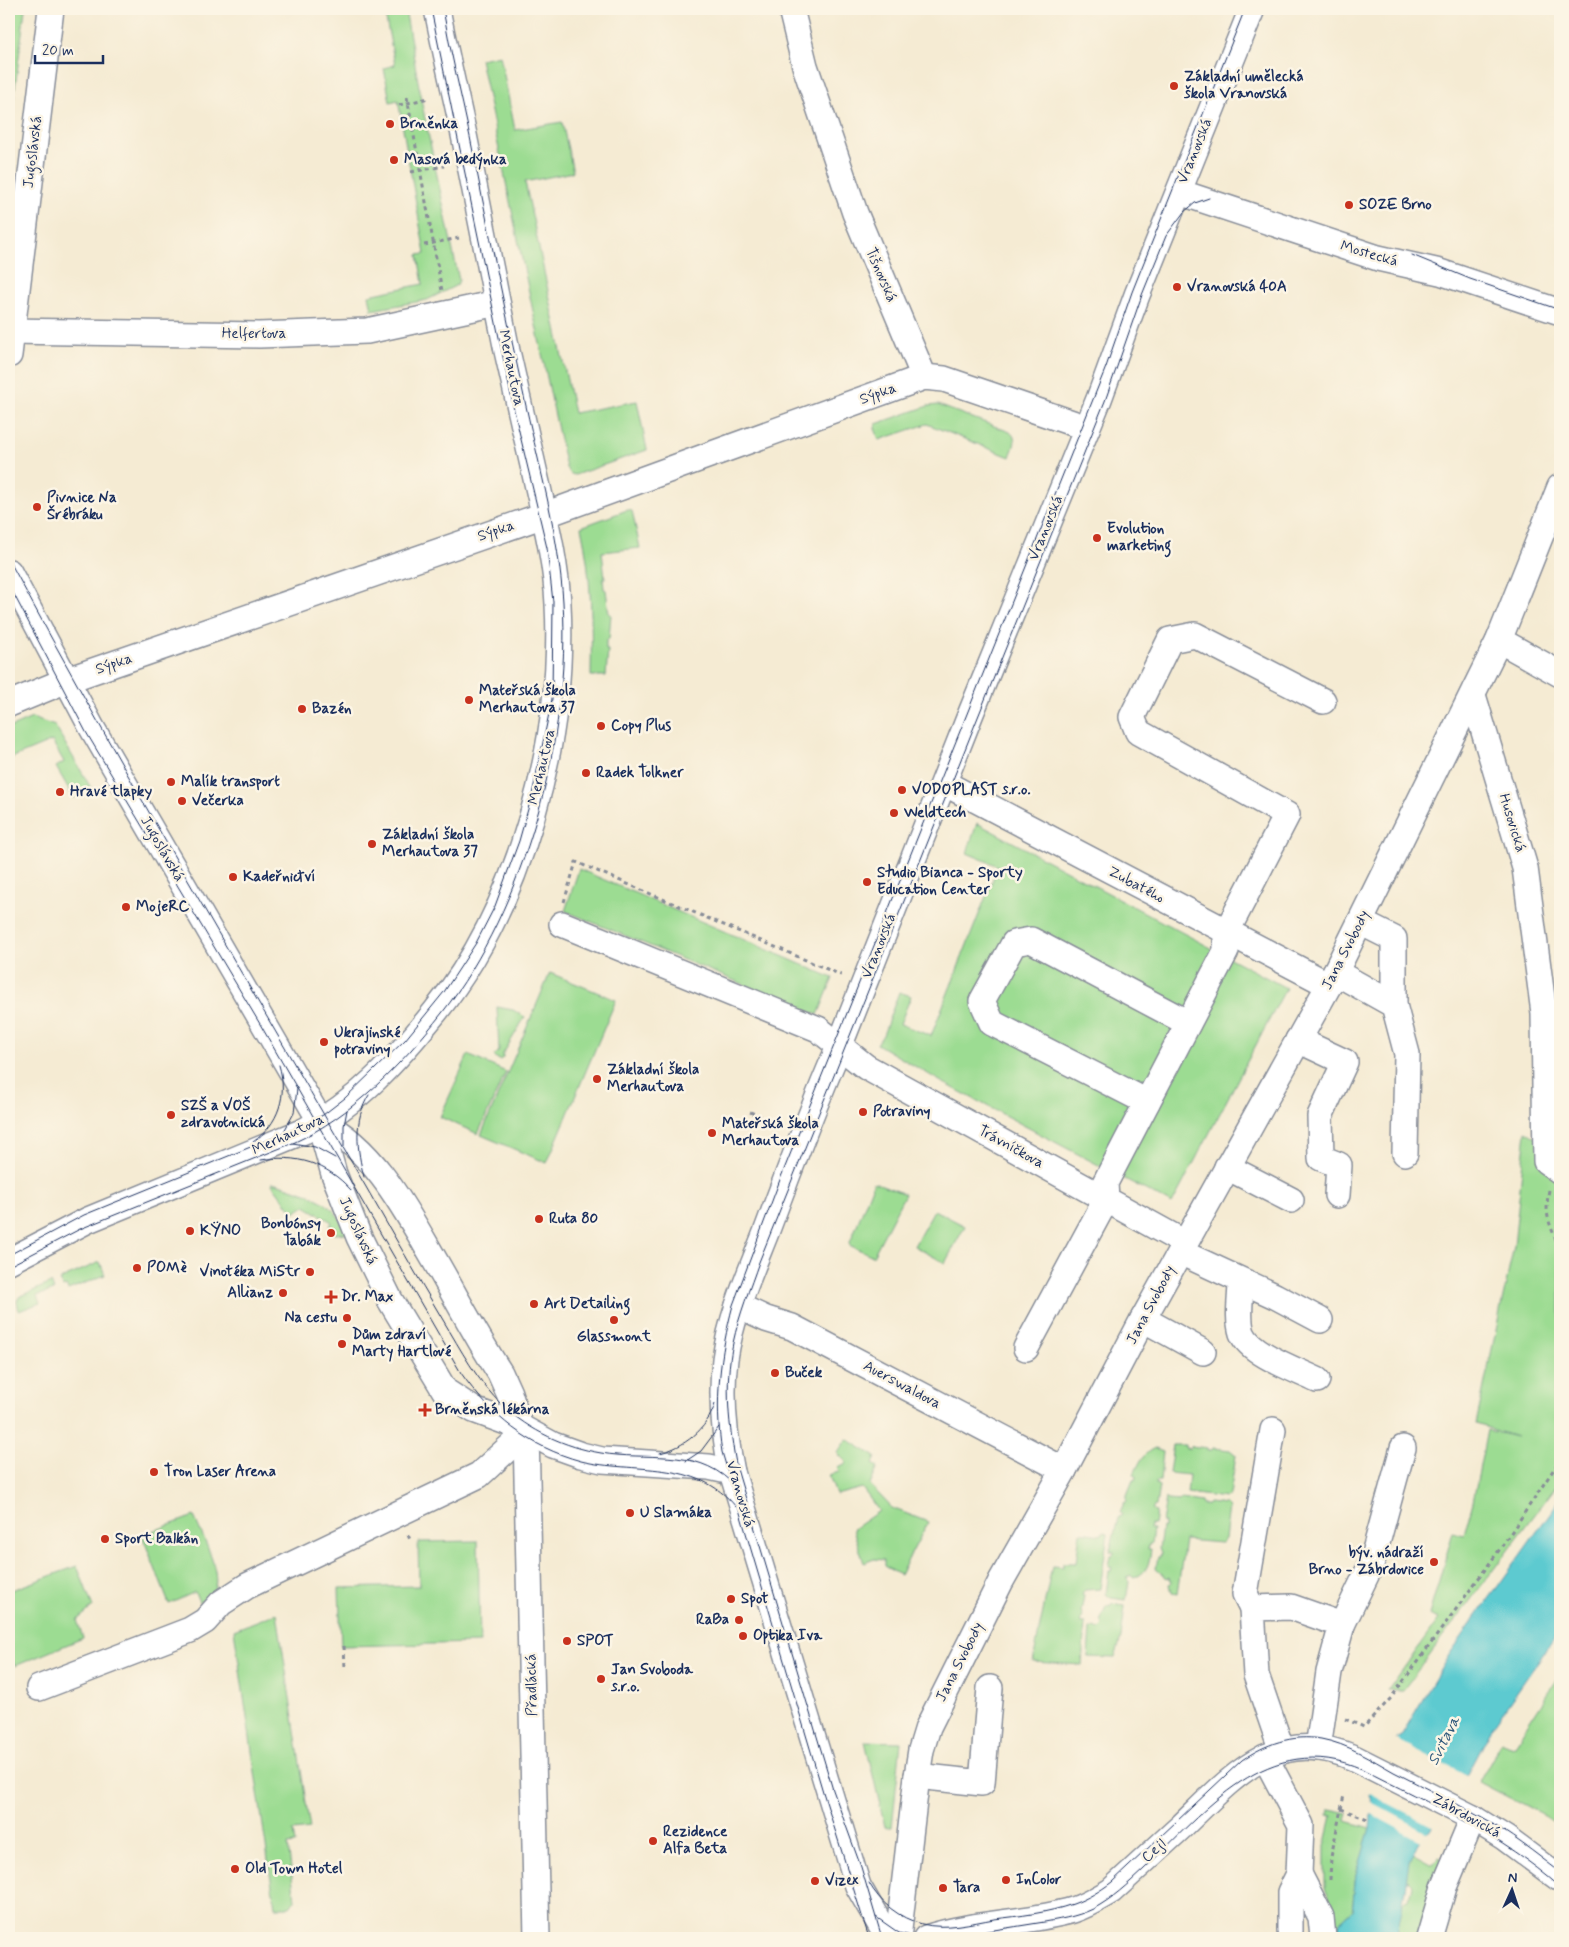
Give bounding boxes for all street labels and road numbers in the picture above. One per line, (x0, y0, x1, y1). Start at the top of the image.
street label: Jugoslávská (19, 115, 48, 189)
street label: Vranovská (1173, 115, 1217, 187)
street label: Mostecká (1338, 236, 1400, 272)
street label: Tišnovská (860, 244, 902, 306)
street label: Helfertova (222, 324, 287, 344)
street label: Merhautova (493, 328, 529, 408)
street label: Sýpka (857, 378, 899, 410)
street label: Vranovská (1024, 492, 1068, 564)
street label: Sýpka (475, 515, 517, 547)
street label: Sýpka (93, 648, 135, 680)
street label: Merhautova (524, 727, 561, 807)
street label: Husovická (1494, 791, 1530, 855)
street label: Jugoslávská (134, 813, 189, 886)
street label: Zubatého (1104, 862, 1168, 908)
street label: Jana Svobody (1317, 907, 1375, 993)
street label: Vranovská (857, 910, 901, 982)
street label: Merhautova (249, 1109, 328, 1160)
street label: Trávníčkova (974, 1121, 1048, 1174)
street label: Jugoslávská (333, 1194, 382, 1269)
street label: Jana Svobody (1122, 1262, 1180, 1348)
street label: Auerswaldova (860, 1356, 945, 1414)
street label: Vranovská (721, 1458, 759, 1530)
street label: Jana Svobody (931, 1619, 989, 1705)
street label: Přadlácká (521, 1654, 543, 1716)
street label: Zábrdovická (1428, 1789, 1504, 1843)
street label: Cejl (1137, 1835, 1171, 1867)

